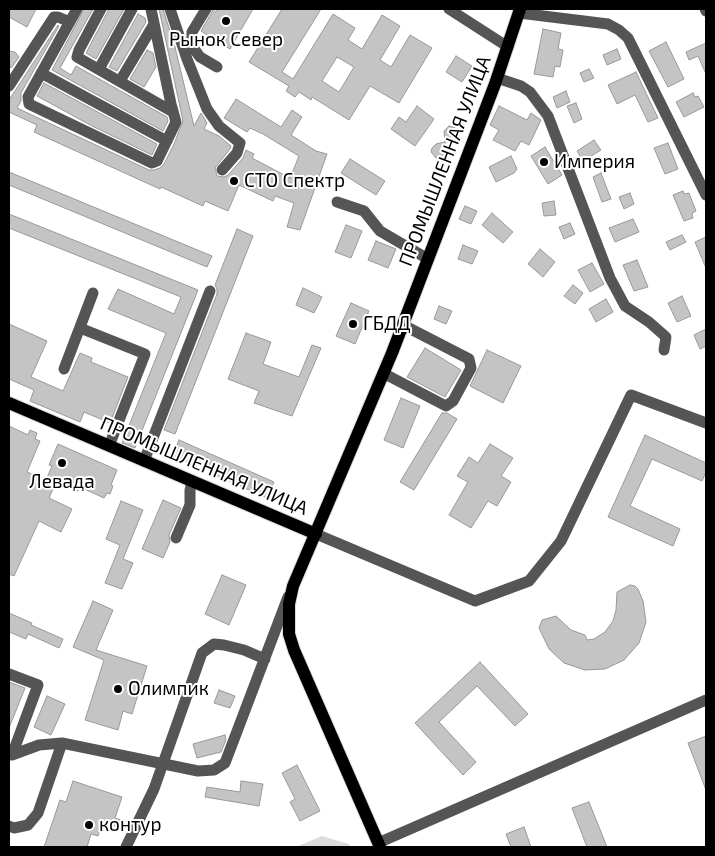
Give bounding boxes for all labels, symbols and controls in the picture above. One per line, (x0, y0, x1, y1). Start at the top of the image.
marker: Рынок Север (220, 15, 232, 27)
place label: Рынок Север (169, 29, 283, 51)
street label: ПРОМЫШЛЕННАЯ УЛИЦА (394, 53, 496, 269)
place label: Империя (554, 151, 635, 173)
marker: Империя (538, 156, 550, 168)
place label: СТО Спектр (244, 170, 345, 192)
marker: СТО Спектр (228, 175, 240, 187)
place label: ГБДД (363, 313, 411, 335)
marker: ГБДД (347, 318, 359, 330)
street label: ПРОМЫШЛЕННАЯ УЛИЦА (97, 412, 311, 520)
marker: Левада (56, 457, 68, 469)
place label: Левада (29, 471, 95, 493)
place label: Олимпик (128, 678, 209, 700)
marker: Олимпик (112, 683, 124, 695)
place label: контур (99, 814, 162, 836)
marker: контур (83, 819, 95, 831)

